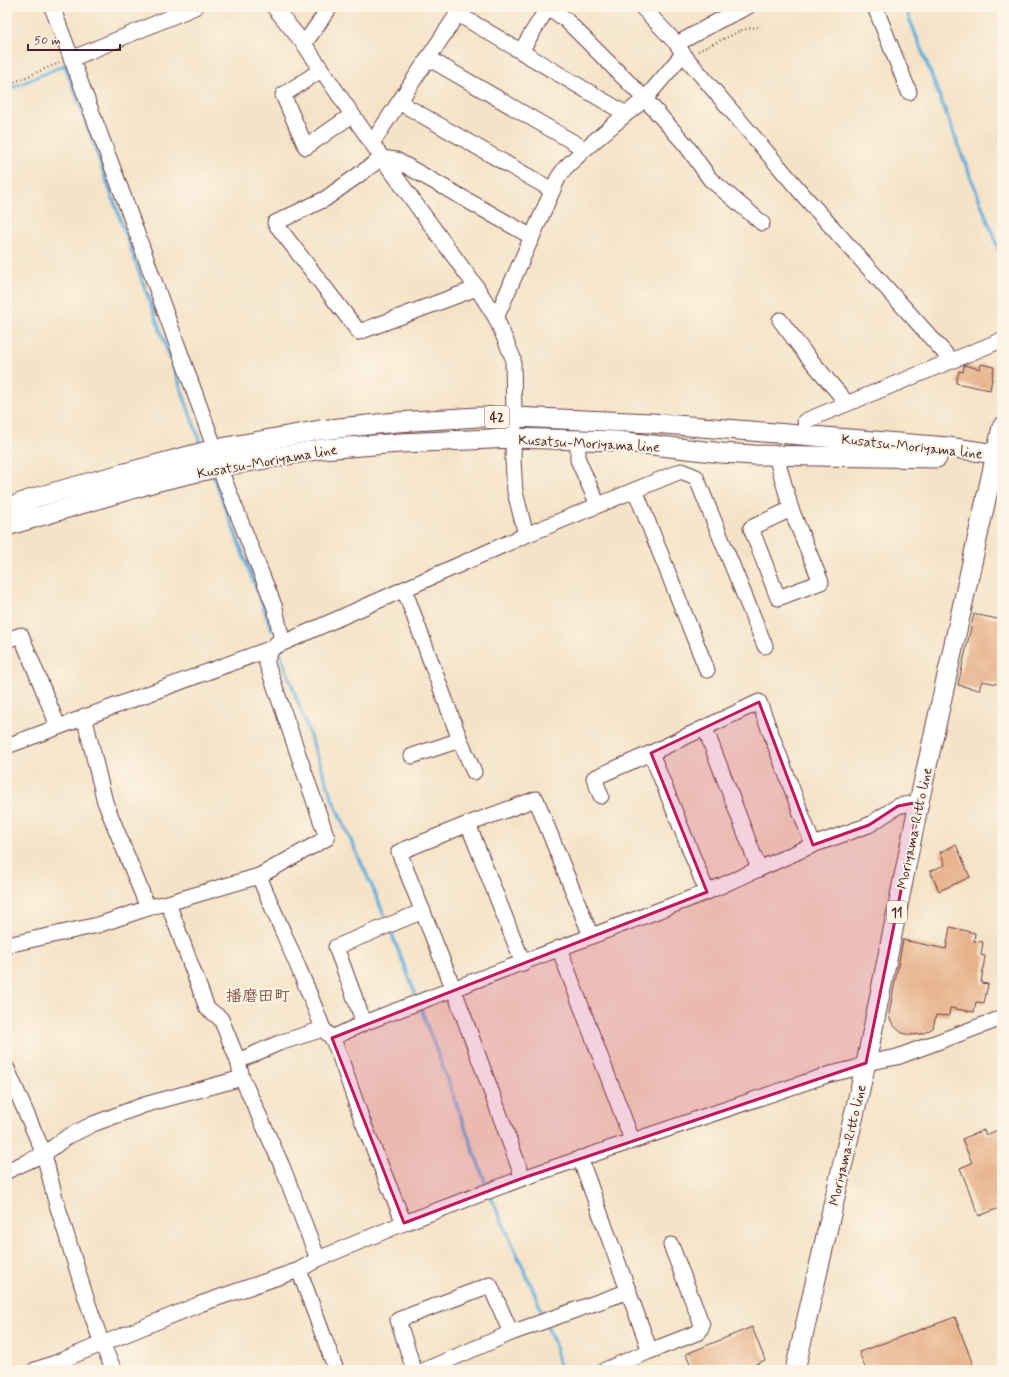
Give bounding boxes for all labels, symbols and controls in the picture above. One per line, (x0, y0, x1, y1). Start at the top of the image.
scale bar (28, 26, 120, 52)
text: 50 m (34, 33, 61, 49)
road number: 42 (485, 406, 509, 428)
street label: Kusatsu-Moriyama line (518, 431, 660, 457)
street label: Kusatsu-Moriyama line (840, 431, 983, 463)
street label: Kusatsu-Moriyama line (196, 441, 339, 483)
street label: Moriyama-Ritto line (893, 766, 937, 891)
road number: 11 (887, 901, 907, 923)
district label: 播磨田町 (226, 986, 290, 1007)
street label: Moriyama-Ritto line (825, 1083, 871, 1208)

